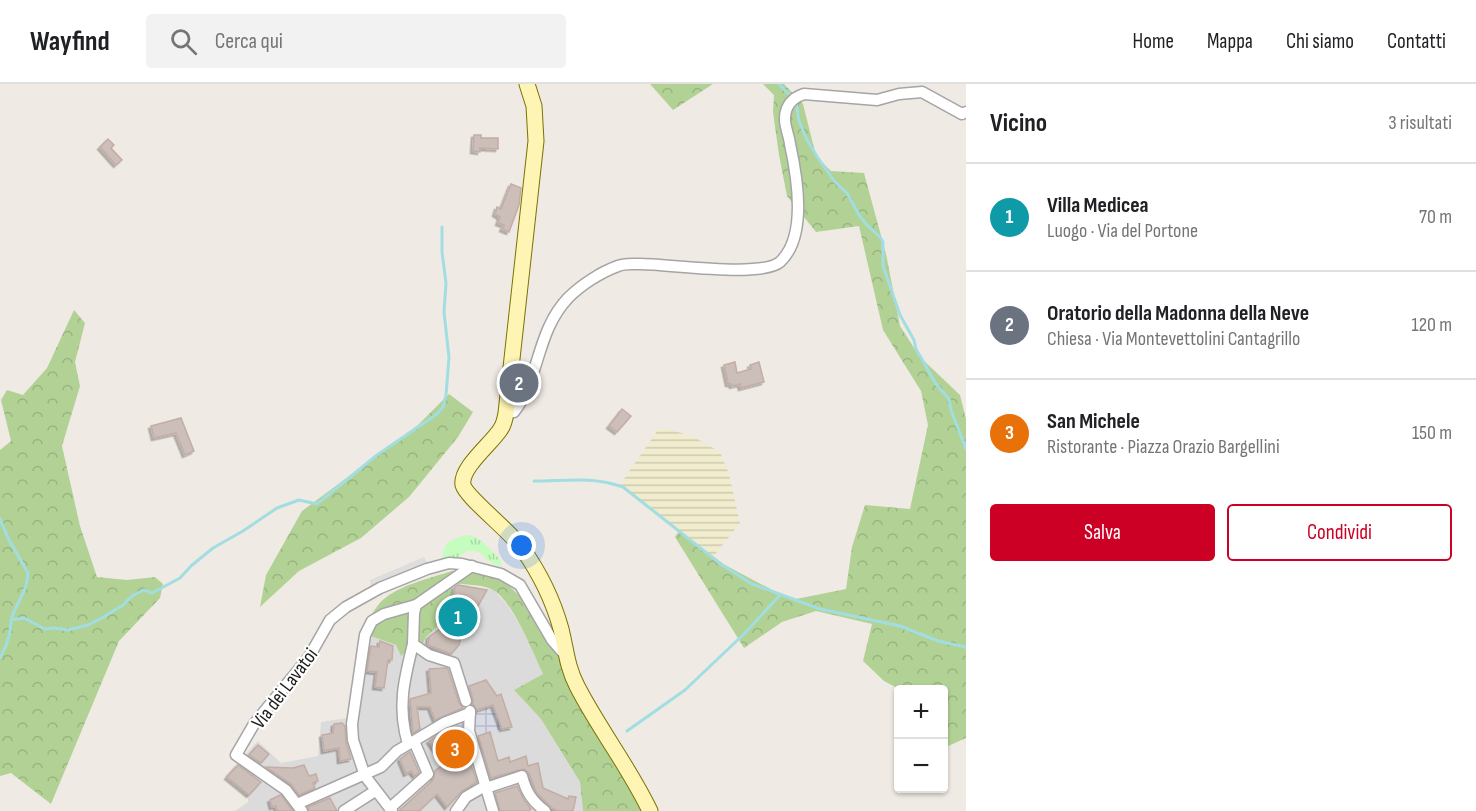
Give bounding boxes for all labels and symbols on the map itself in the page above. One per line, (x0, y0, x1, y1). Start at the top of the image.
pin: 2 (500, 360, 538, 406)
your location (507, 531, 536, 560)
pin: 1 (438, 594, 478, 640)
street label: Via dei Lavatoi (247, 643, 323, 734)
pin: 3 (436, 726, 474, 772)

